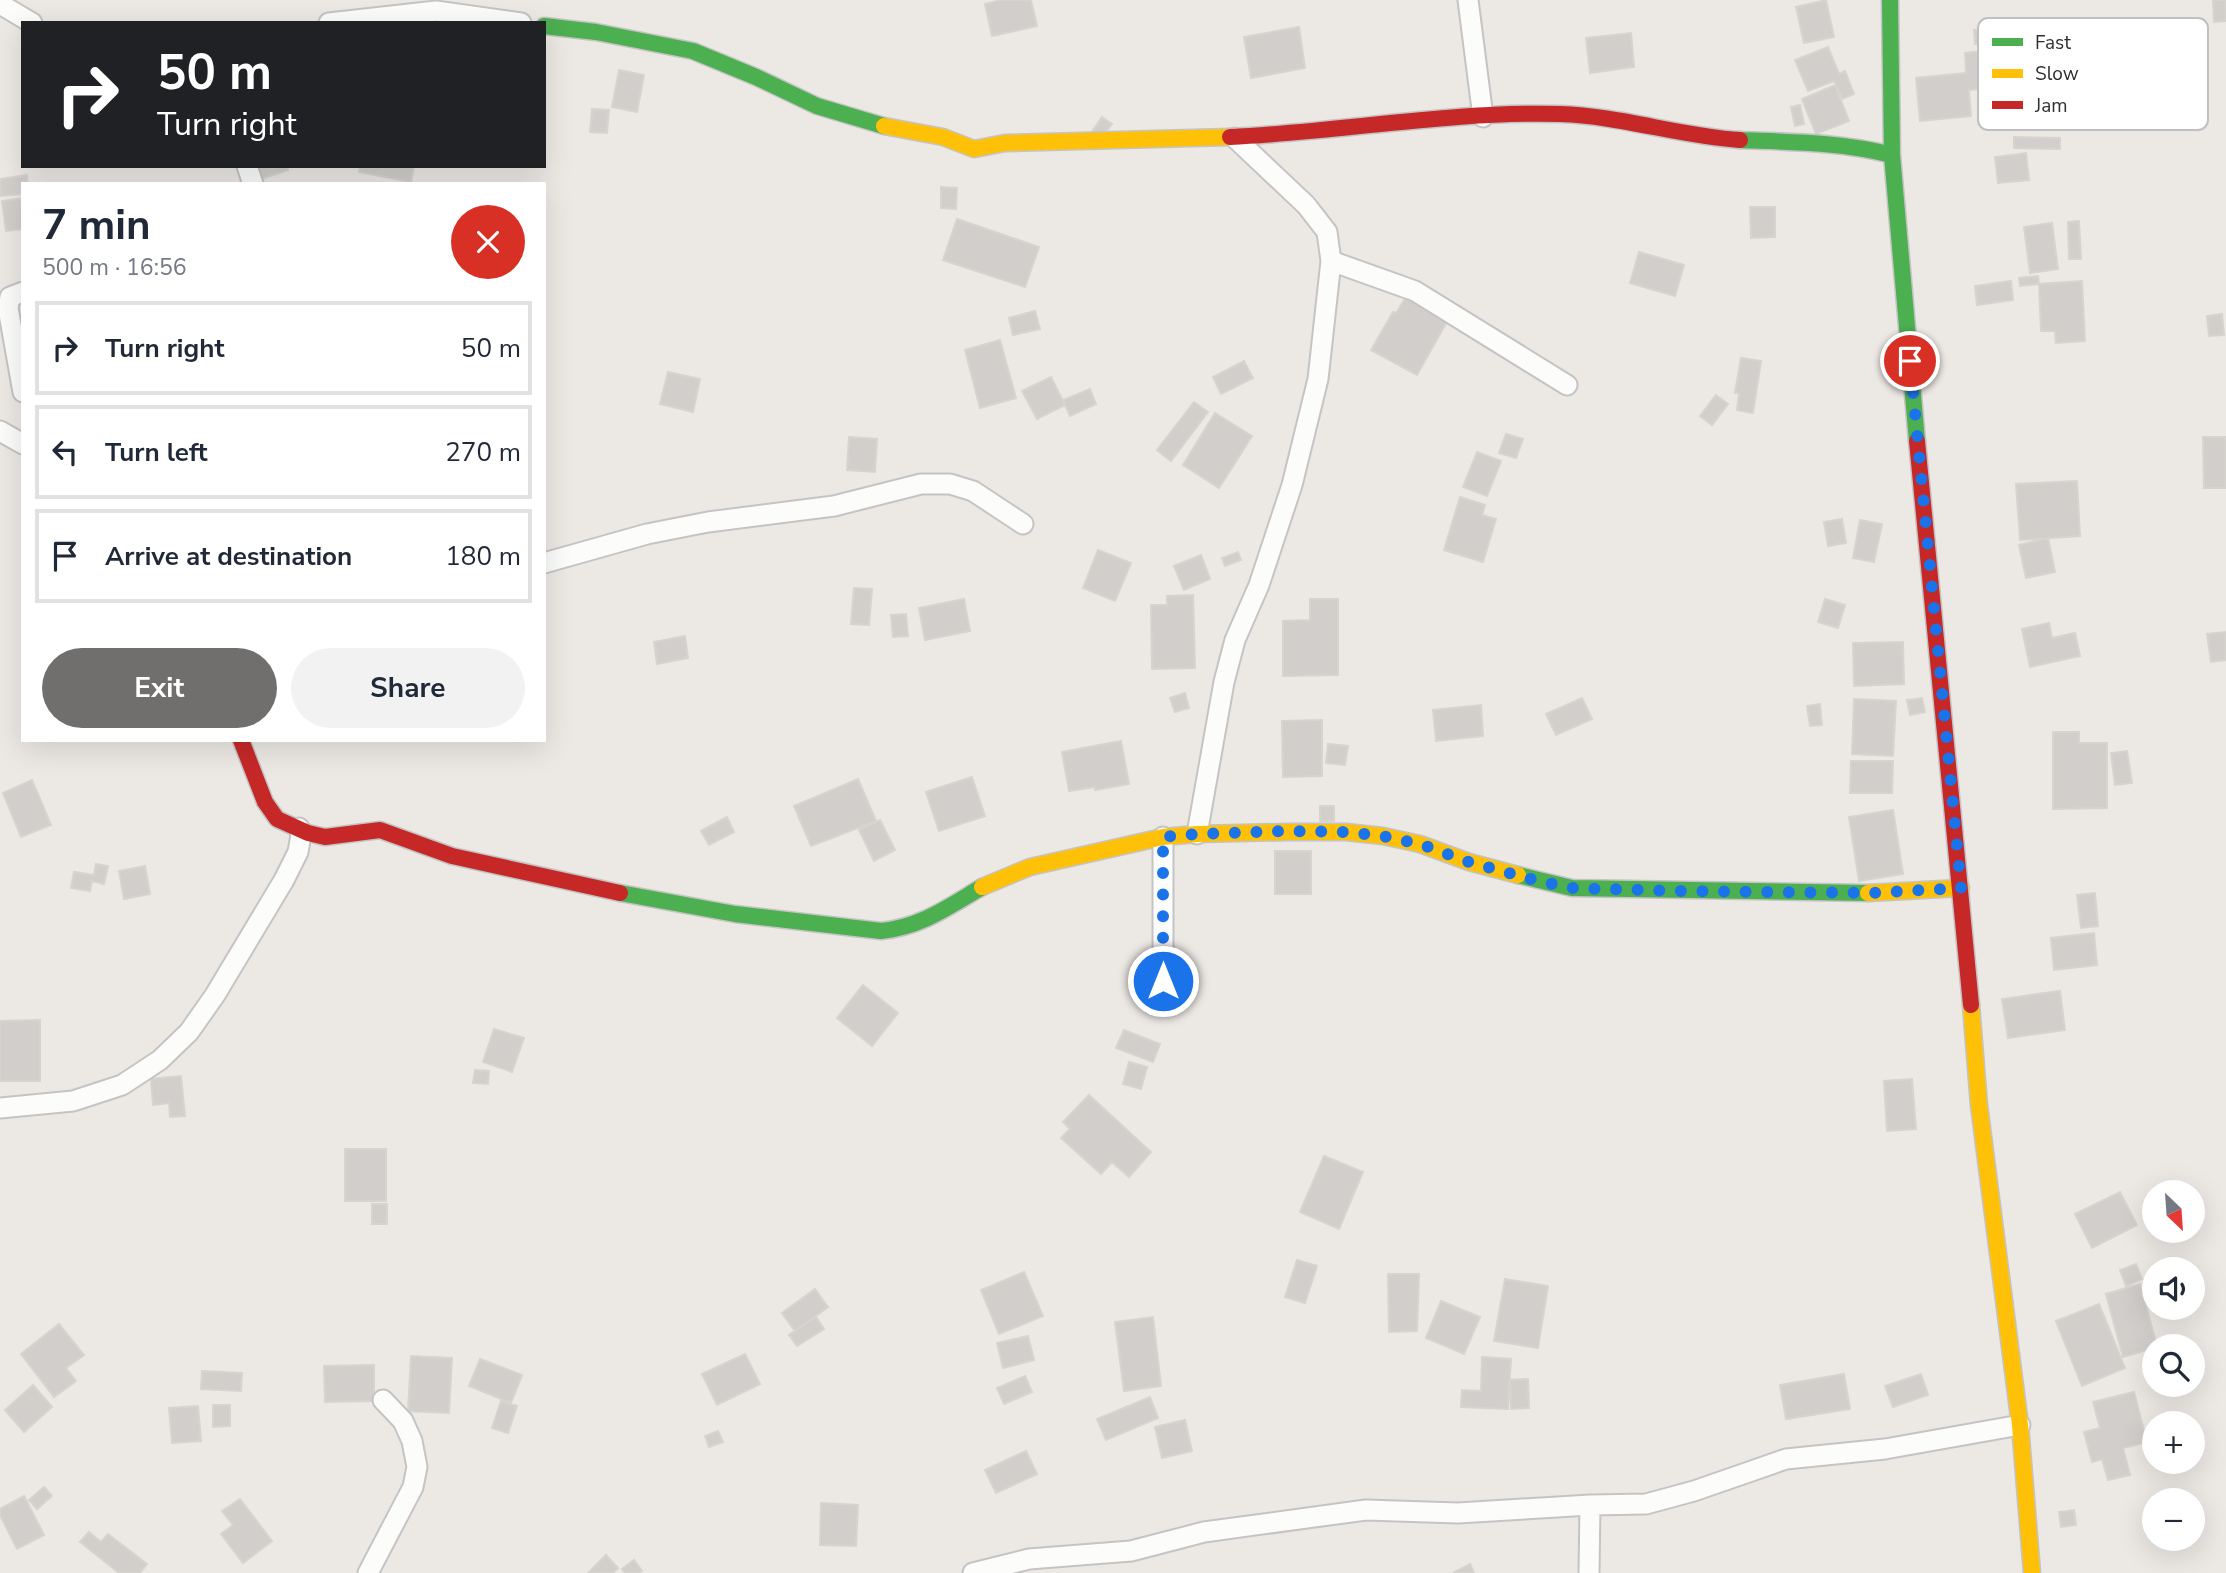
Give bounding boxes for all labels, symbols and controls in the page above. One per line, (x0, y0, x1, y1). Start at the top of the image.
legend (1978, 18, 2208, 130)
text: Fast (2035, 30, 2071, 56)
text: 50 m (157, 39, 272, 106)
icon: right (42, 49, 133, 140)
text: Slow (2035, 61, 2079, 87)
text: Jam (2034, 93, 2068, 119)
text: Turn right (157, 103, 297, 146)
text: 7 min (42, 197, 151, 254)
button: close (451, 205, 525, 279)
text: 500 m · 16:56 (42, 252, 187, 283)
icon: right (46, 329, 84, 367)
text: Turn right (105, 331, 224, 366)
text: 50 m (461, 331, 521, 366)
pin (1880, 331, 1940, 391)
icon: arrive (1891, 342, 1929, 380)
icon: left (46, 433, 84, 471)
text: Turn left (105, 435, 208, 470)
text: 270 m (445, 435, 521, 470)
icon: arrive (46, 537, 84, 575)
text: Arrive at destination (105, 539, 352, 574)
text: 180 m (445, 539, 521, 574)
button: Exit (42, 648, 277, 728)
button: Share (291, 648, 525, 728)
position arrow (1126, 944, 1200, 1018)
north arrow (2142, 1180, 2205, 1242)
map controls (2142, 1180, 2205, 1551)
button: sound (2142, 1257, 2205, 1320)
button: search (2142, 1334, 2205, 1397)
button: + (2142, 1411, 2205, 1474)
button: − (2142, 1488, 2205, 1551)

